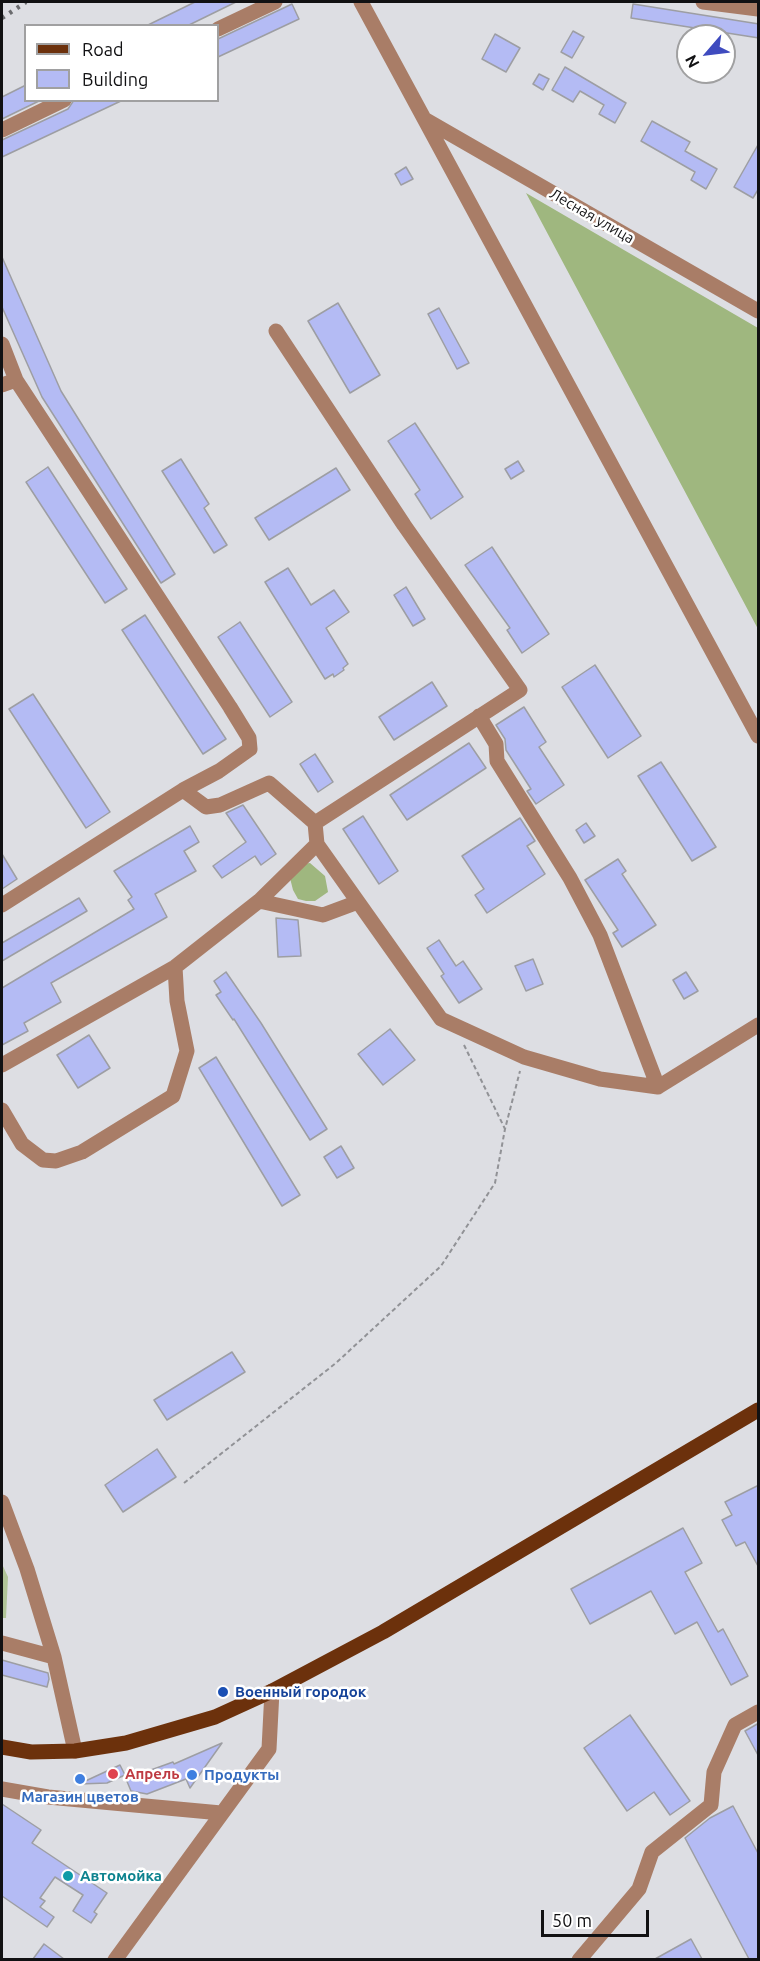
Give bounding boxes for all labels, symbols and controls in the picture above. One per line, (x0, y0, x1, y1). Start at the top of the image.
legend (24, 24, 219, 102)
north arrow (676, 24, 736, 84)
text: Road (82, 39, 124, 59)
text: N (681, 52, 703, 71)
text: Building (82, 69, 148, 89)
street label: Лесная улица (547, 185, 637, 247)
place label: Военный городок (235, 1683, 366, 1701)
marker: Военный городок (216, 1685, 230, 1699)
place label: Апрель (125, 1765, 180, 1783)
place label: Продукты (204, 1766, 279, 1784)
marker: Апрель (106, 1767, 120, 1781)
marker: Продукты (185, 1768, 199, 1782)
marker: Магазин цветов (73, 1772, 87, 1786)
place label: Магазин цветов (21, 1788, 139, 1806)
place label: Автомойка (80, 1867, 162, 1885)
marker: Автомойка (61, 1869, 75, 1883)
scale bar (544, 1898, 652, 1936)
text: 50 m (552, 1910, 592, 1930)

